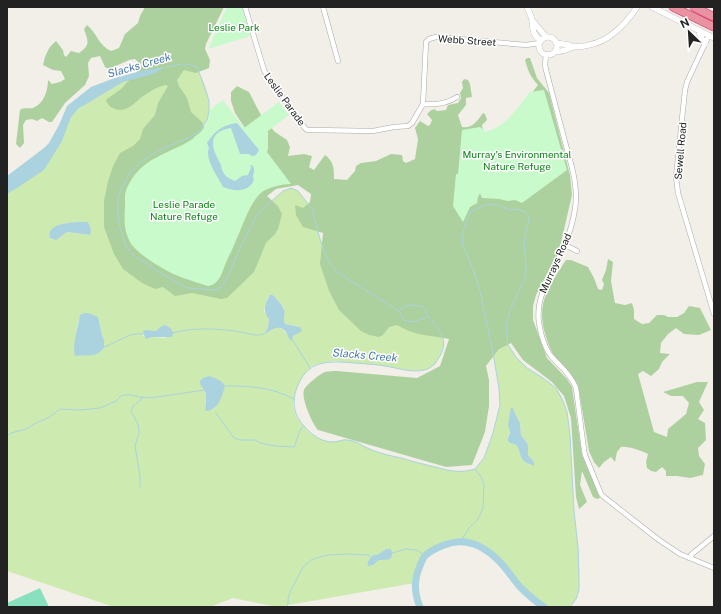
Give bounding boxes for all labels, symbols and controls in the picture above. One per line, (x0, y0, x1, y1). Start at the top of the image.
north arrow (669, 12, 709, 52)
text: N (678, 16, 691, 30)
park label: Leslie Park (208, 21, 260, 33)
street label: Webb Street (438, 32, 497, 48)
water label: Slacks Creek (106, 50, 172, 80)
street label: Leslie Parade (262, 70, 308, 128)
street label: Sewell Road (672, 122, 688, 180)
park label: Murray's Environmental Nature Refuge (462, 148, 572, 172)
park label: Leslie Parade Nature Refuge (150, 198, 218, 222)
street label: Murrays Road (536, 231, 574, 295)
water label: Slacks Creek (332, 346, 398, 364)

